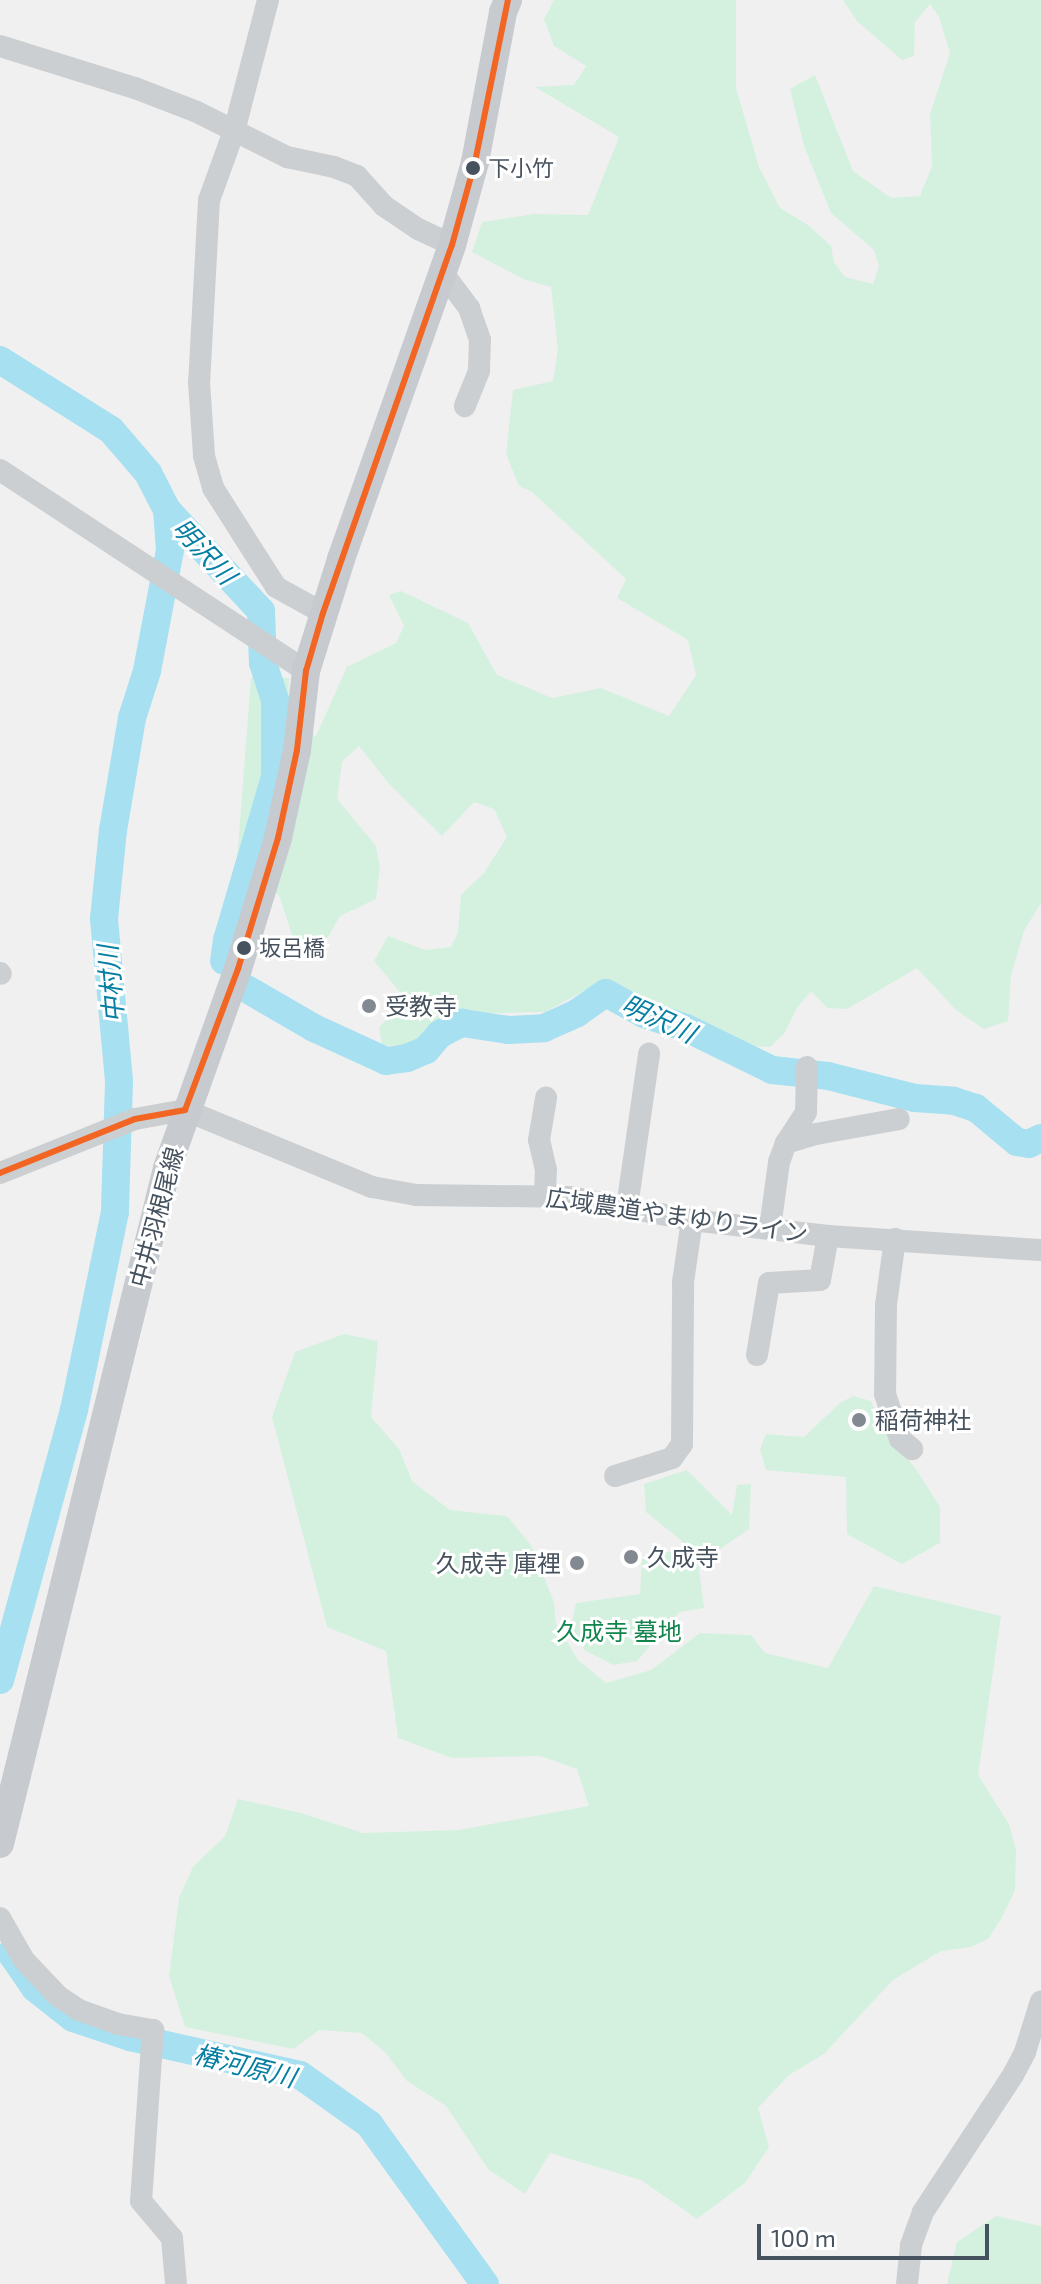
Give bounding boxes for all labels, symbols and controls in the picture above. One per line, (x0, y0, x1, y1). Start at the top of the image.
place label: 下小竹 (488, 155, 554, 181)
marker: 下小竹 (465, 160, 481, 176)
water label: 明沢川 (167, 512, 243, 590)
place label: 坂呂橋 (259, 935, 325, 961)
marker: 坂呂橋 (236, 940, 252, 956)
water label: 中村川 (91, 944, 129, 1024)
water label: 明沢川 (617, 987, 701, 1049)
place label: 受教寺 (385, 992, 457, 1020)
marker: 受教寺 (360, 997, 378, 1015)
street label: 中井羽根尾線 (123, 1144, 189, 1290)
street label: 広域農道やまゆりライン (544, 1182, 810, 1248)
place label: 稲荷神社 (875, 1406, 971, 1434)
marker: 稲荷神社 (850, 1411, 868, 1429)
place label: 久成寺 (647, 1543, 719, 1571)
marker: 久成寺 (622, 1548, 640, 1566)
place label: 久成寺 庫裡 (436, 1549, 561, 1577)
marker: 久成寺 庫裡 (568, 1554, 586, 1572)
park label: 久成寺 墓地 (556, 1617, 682, 1645)
water label: 椿河原川 (191, 2037, 299, 2093)
scale bar (761, 2208, 993, 2258)
text: 100 m (771, 2223, 836, 2252)

